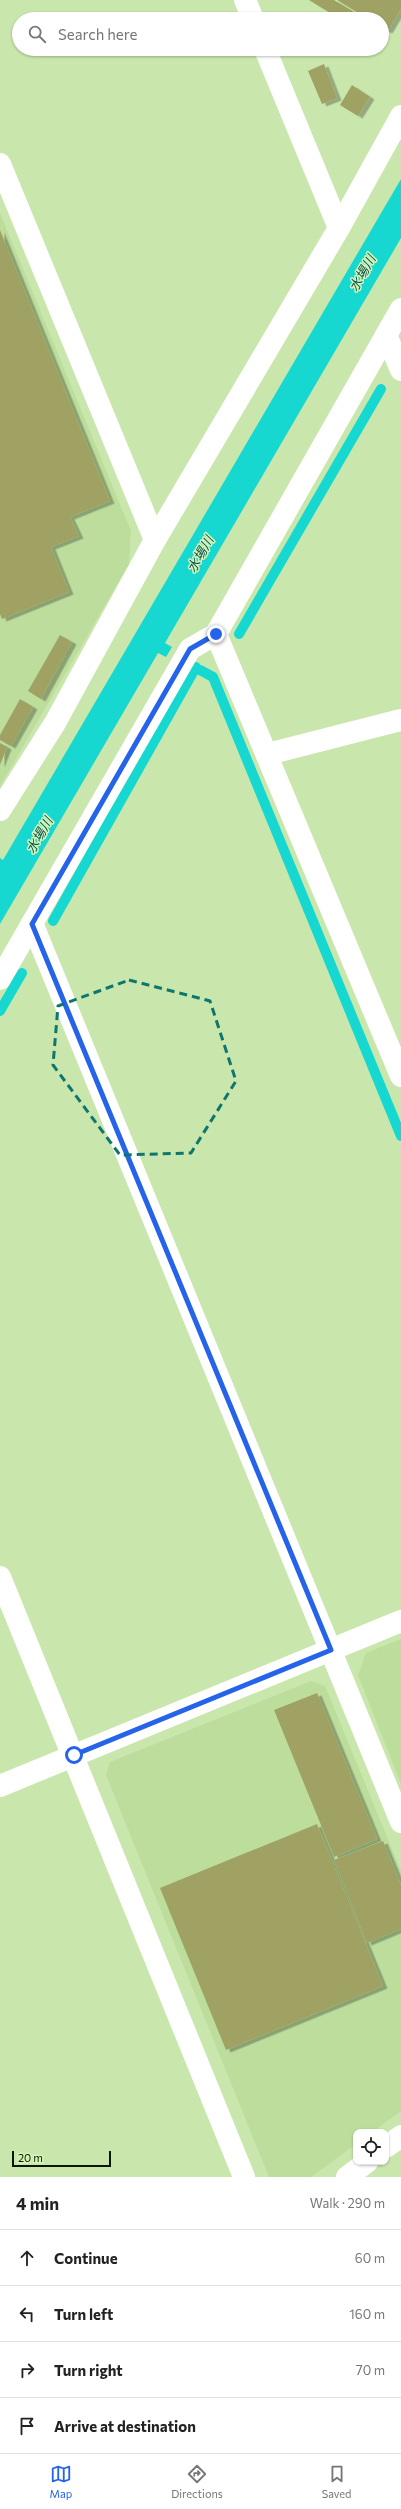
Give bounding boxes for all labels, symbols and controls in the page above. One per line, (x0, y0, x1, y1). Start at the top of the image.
search box (12, 12, 389, 56)
icon: search (26, 23, 48, 45)
text: Search here (58, 25, 137, 43)
water label: 水場川 (345, 250, 380, 294)
water label: 水場川 (183, 531, 218, 575)
route end (207, 625, 225, 643)
water label: 水場川 (22, 812, 57, 856)
route start (65, 1746, 83, 1764)
map controls (353, 2129, 389, 2165)
button: locate (353, 2129, 389, 2165)
scale bar (12, 2149, 111, 2168)
text: 20 m (18, 2151, 43, 2164)
text: 4 min (16, 2193, 59, 2214)
text: Walk · 290 m (310, 2195, 385, 2211)
icon: ahead (16, 2247, 38, 2269)
text: Continue (54, 2249, 118, 2267)
text: 60 m (355, 2250, 385, 2266)
icon: left (16, 2303, 38, 2325)
text: Turn left (54, 2305, 113, 2323)
text: 160 m (349, 2306, 385, 2322)
icon: right (16, 2359, 38, 2381)
text: Turn right (54, 2361, 123, 2379)
text: 70 m (356, 2362, 385, 2378)
icon: arrive (16, 2415, 38, 2437)
text: Arrive at destination (54, 2417, 196, 2435)
tab: Map (50, 2463, 72, 2500)
tab: Directions (171, 2463, 223, 2500)
tab: Saved (322, 2463, 351, 2500)

